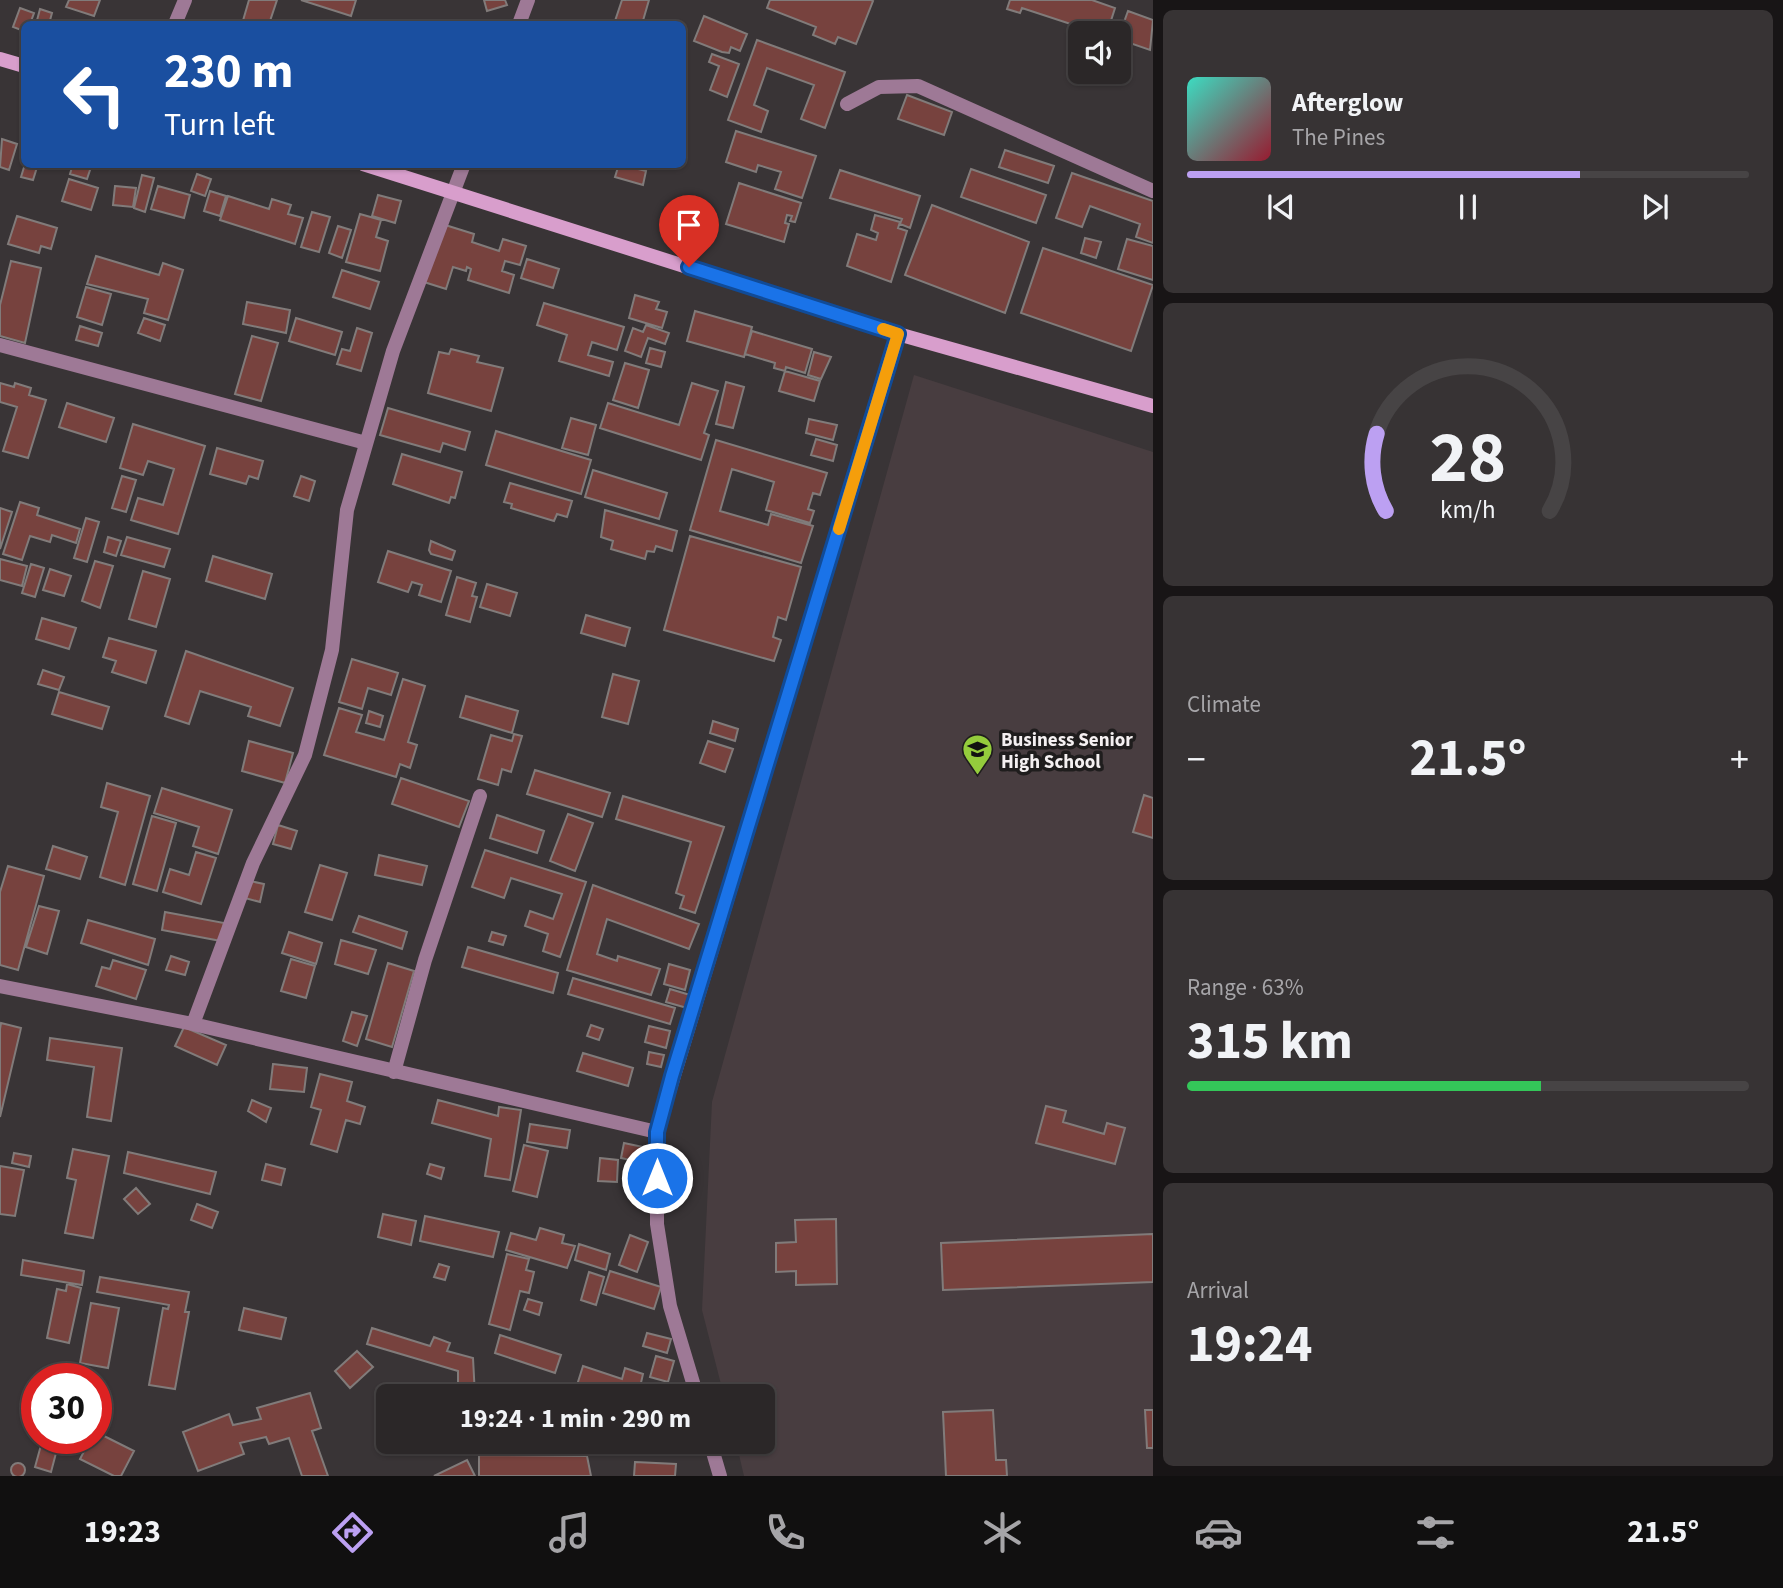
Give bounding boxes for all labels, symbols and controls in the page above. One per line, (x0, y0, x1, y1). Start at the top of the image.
map controls (1068, 21, 1131, 84)
button: sound (1068, 21, 1131, 84)
text: 230 m (164, 37, 293, 107)
icon: left (49, 49, 140, 140)
text: Afterglow (1292, 84, 1403, 121)
text: Turn left (164, 102, 275, 148)
text: The Pines (1292, 121, 1385, 154)
icon: previous (1262, 188, 1300, 226)
icon: pause (1449, 188, 1487, 226)
icon: next (1636, 188, 1674, 226)
pin (659, 195, 719, 267)
icon: arrive (670, 206, 708, 244)
text: 28 (1430, 406, 1506, 510)
text: km/h (1440, 492, 1496, 528)
text: Climate (1187, 688, 1261, 721)
text: 21.5° (1410, 722, 1526, 796)
place label: Business Senior High School (1001, 727, 1133, 776)
school or university icon: Business Senior High School (961, 733, 995, 777)
text: − (1187, 733, 1206, 787)
text: + (1730, 733, 1749, 787)
text: Range · 63% (1187, 971, 1304, 1004)
text: 315 km (1187, 1005, 1353, 1079)
position arrow (620, 1141, 694, 1215)
text: Arrival (1187, 1274, 1249, 1307)
text: 19:24 (1187, 1308, 1312, 1382)
speed limit sign: 30 (21, 1363, 112, 1454)
text: 19:24 · 1 min · 290 m (460, 1400, 691, 1437)
icon: directions (328, 1508, 377, 1557)
icon: music (545, 1508, 594, 1557)
icon: phone (761, 1508, 810, 1557)
icon: climate (978, 1508, 1027, 1557)
icon: car (1194, 1508, 1243, 1557)
icon: filters (1411, 1508, 1460, 1557)
text: 19:23 (84, 1509, 161, 1555)
text: 21.5° (1627, 1509, 1699, 1555)

